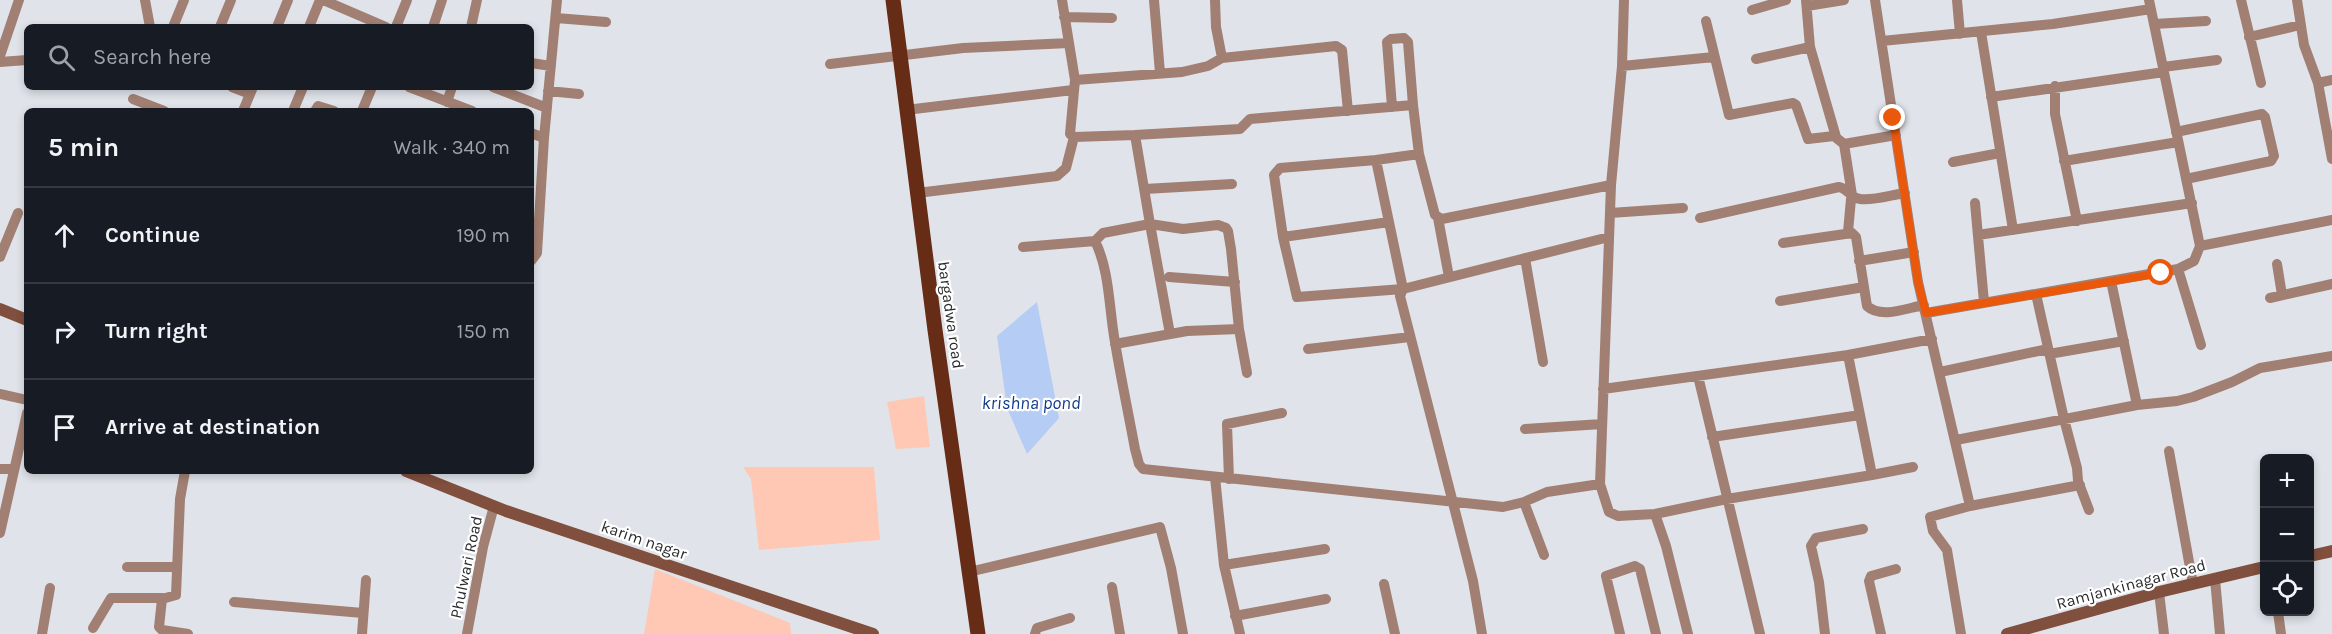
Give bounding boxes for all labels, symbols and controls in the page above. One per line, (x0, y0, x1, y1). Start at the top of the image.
search box (24, 24, 534, 90)
icon: search (45, 41, 78, 74)
text: Search here (93, 44, 211, 70)
route end (1879, 104, 1905, 130)
text: 5 min (48, 132, 119, 163)
text: Walk · 340 m (394, 136, 510, 159)
icon: ahead (48, 219, 81, 252)
text: Continue (105, 222, 200, 248)
text: 190 m (456, 224, 510, 247)
route start (2147, 259, 2173, 285)
street label: bargadwa road (934, 260, 968, 370)
icon: right (48, 315, 81, 348)
text: Turn right (105, 318, 208, 344)
text: 150 m (457, 320, 510, 343)
water label: krishna pond (981, 392, 1081, 414)
icon: arrive (48, 411, 81, 444)
text: Arrive at destination (105, 414, 320, 440)
map controls (2260, 454, 2314, 616)
button: + (2260, 454, 2314, 508)
button: − (2260, 508, 2314, 562)
street label: Phulwari Road (446, 514, 486, 620)
street label: karim nagar (599, 516, 689, 564)
street label: Ramjankinagar Road (2054, 555, 2208, 613)
button: locate (2260, 562, 2314, 616)

